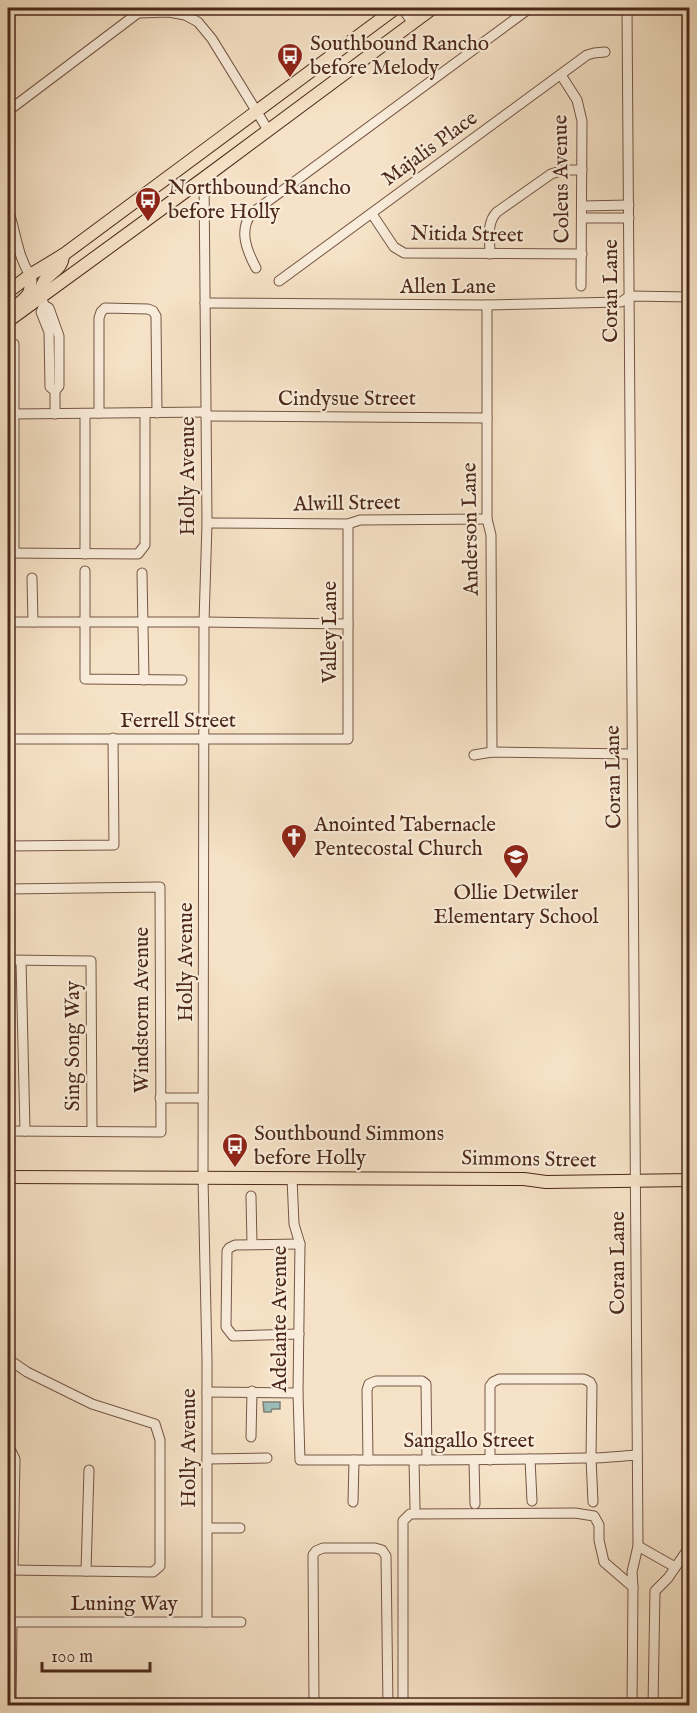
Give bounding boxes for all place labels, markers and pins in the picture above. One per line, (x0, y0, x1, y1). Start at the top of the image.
place label: Southbound Rancho before Melody (310, 31, 489, 82)
bus stop icon: Southbound Rancho before Melody (275, 41, 305, 79)
place label: Northbound Rancho before Holly (168, 175, 351, 226)
bus stop icon: Northbound Rancho before Holly (133, 185, 163, 223)
place label: Anointed Tabernacle Pentecostal Church (313, 812, 496, 863)
church icon: Anointed Tabernacle Pentecostal Church (279, 822, 309, 860)
school or university icon: Ollie Detwiler Elementary School (501, 842, 531, 880)
place label: Ollie Detwiler Elementary School (434, 880, 599, 931)
place label: Southbound Simmons before Holly (254, 1121, 444, 1172)
bus stop icon: Southbound Simmons before Holly (220, 1131, 250, 1169)

